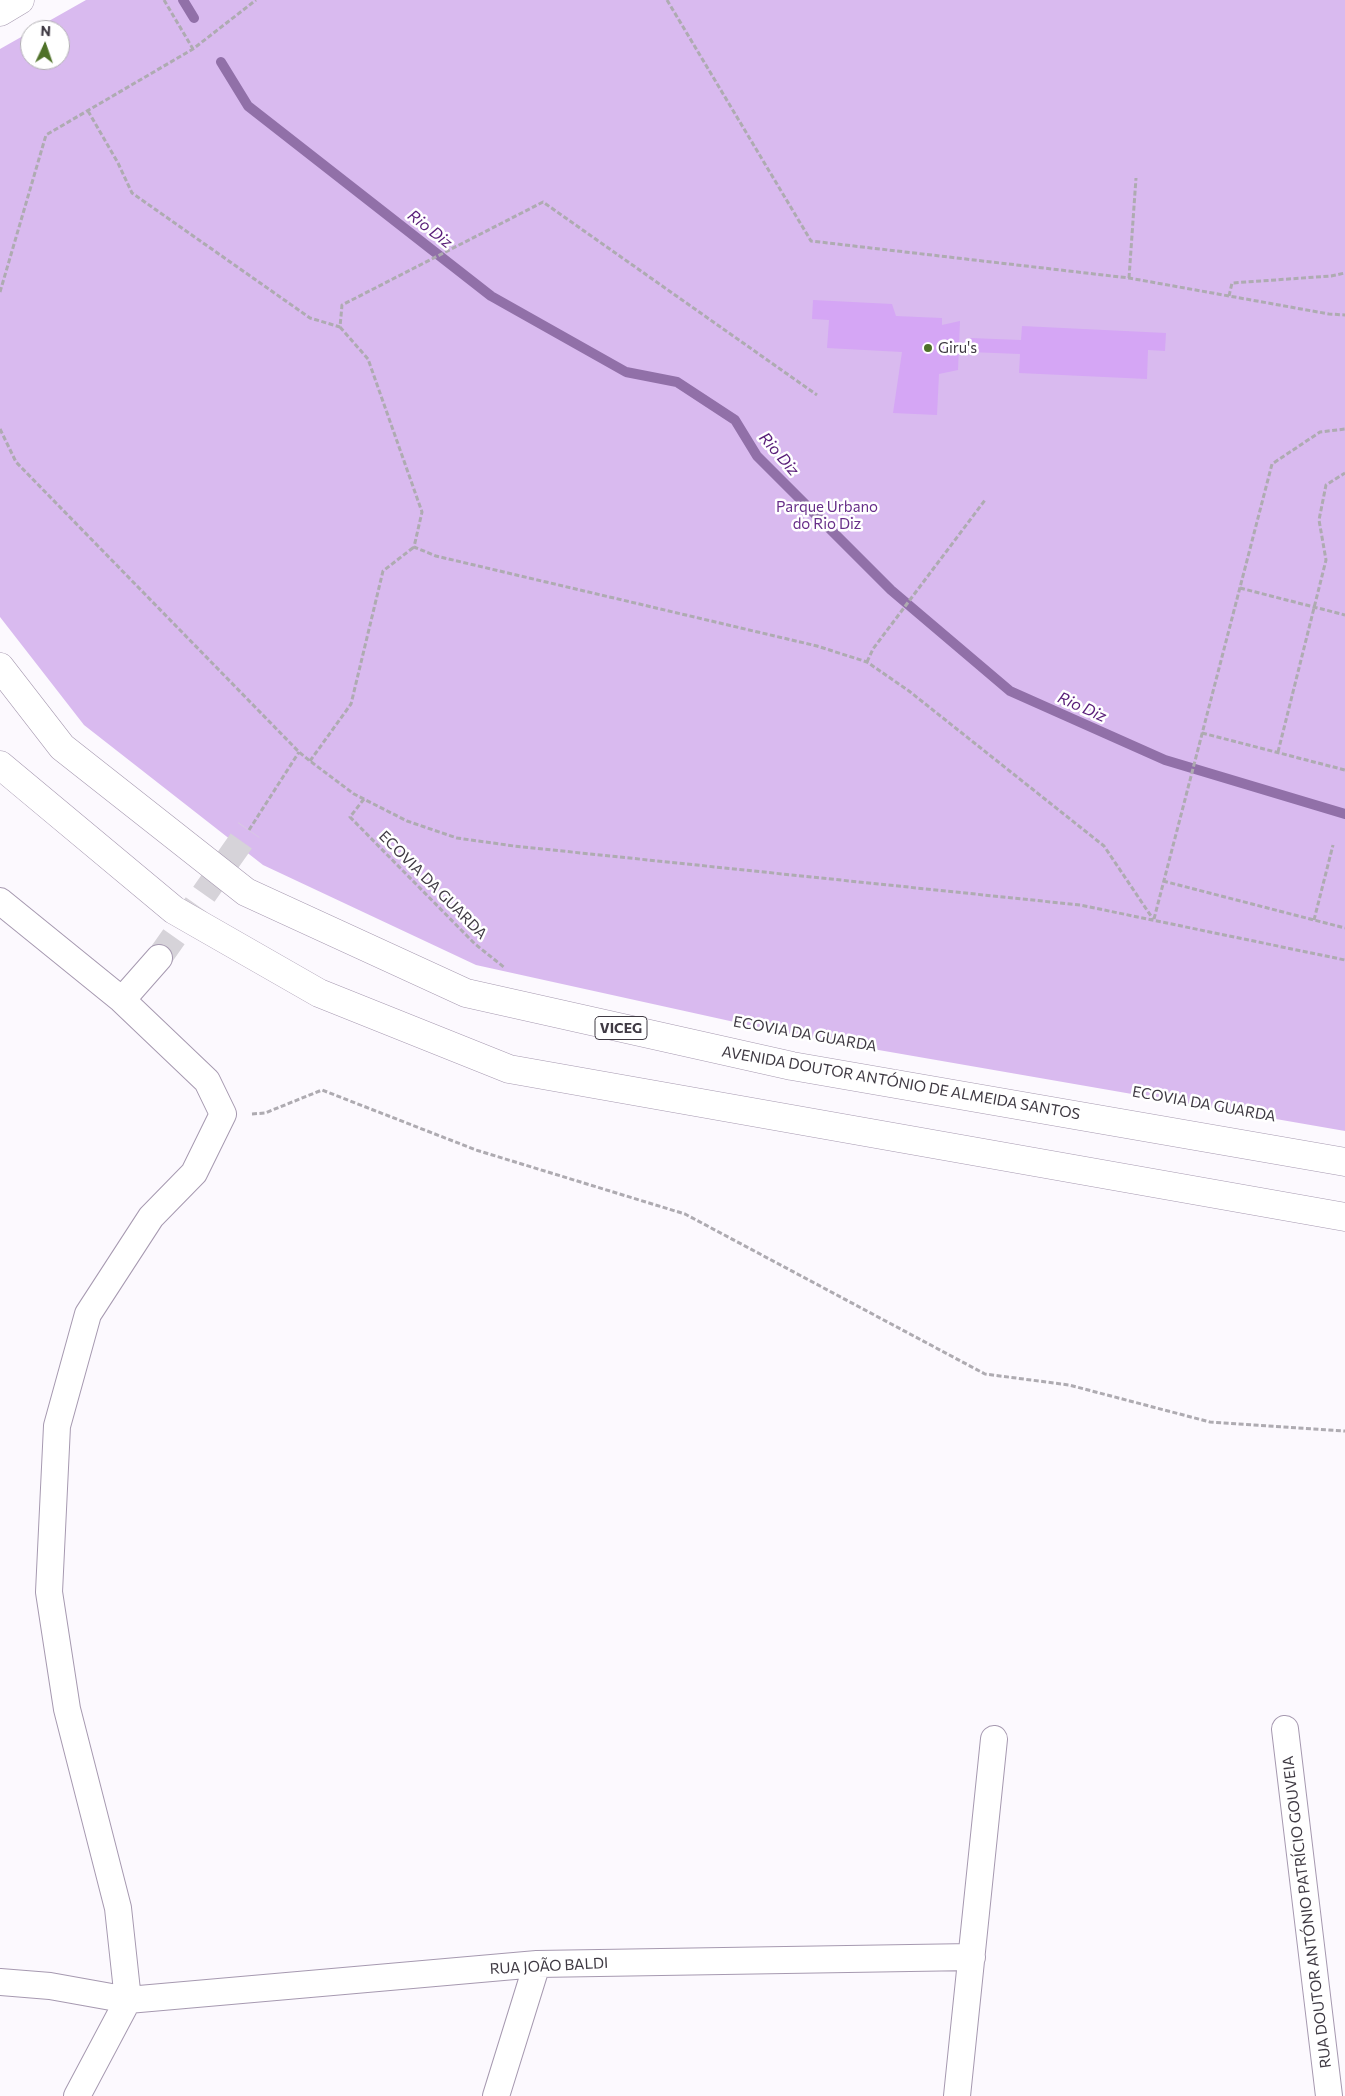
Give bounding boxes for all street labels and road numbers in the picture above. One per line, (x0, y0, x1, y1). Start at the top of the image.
street label: ECOVIA DA GUARDA (375, 827, 491, 943)
street label: ECOVIA DA GUARDA (732, 1013, 878, 1055)
road number: VICEG (595, 1016, 647, 1040)
street label: AVENIDA DOUTOR ANTÓNIO DE ALMEIDA SANTOS (720, 1043, 1082, 1123)
street label: ECOVIA DA GUARDA (1131, 1083, 1277, 1125)
street label: RUA DOUTOR ANTÓNIO PATRÍCIO GOUVEIA (1279, 1755, 1335, 2069)
street label: RUA JOÃO BALDI (489, 1954, 609, 1978)

